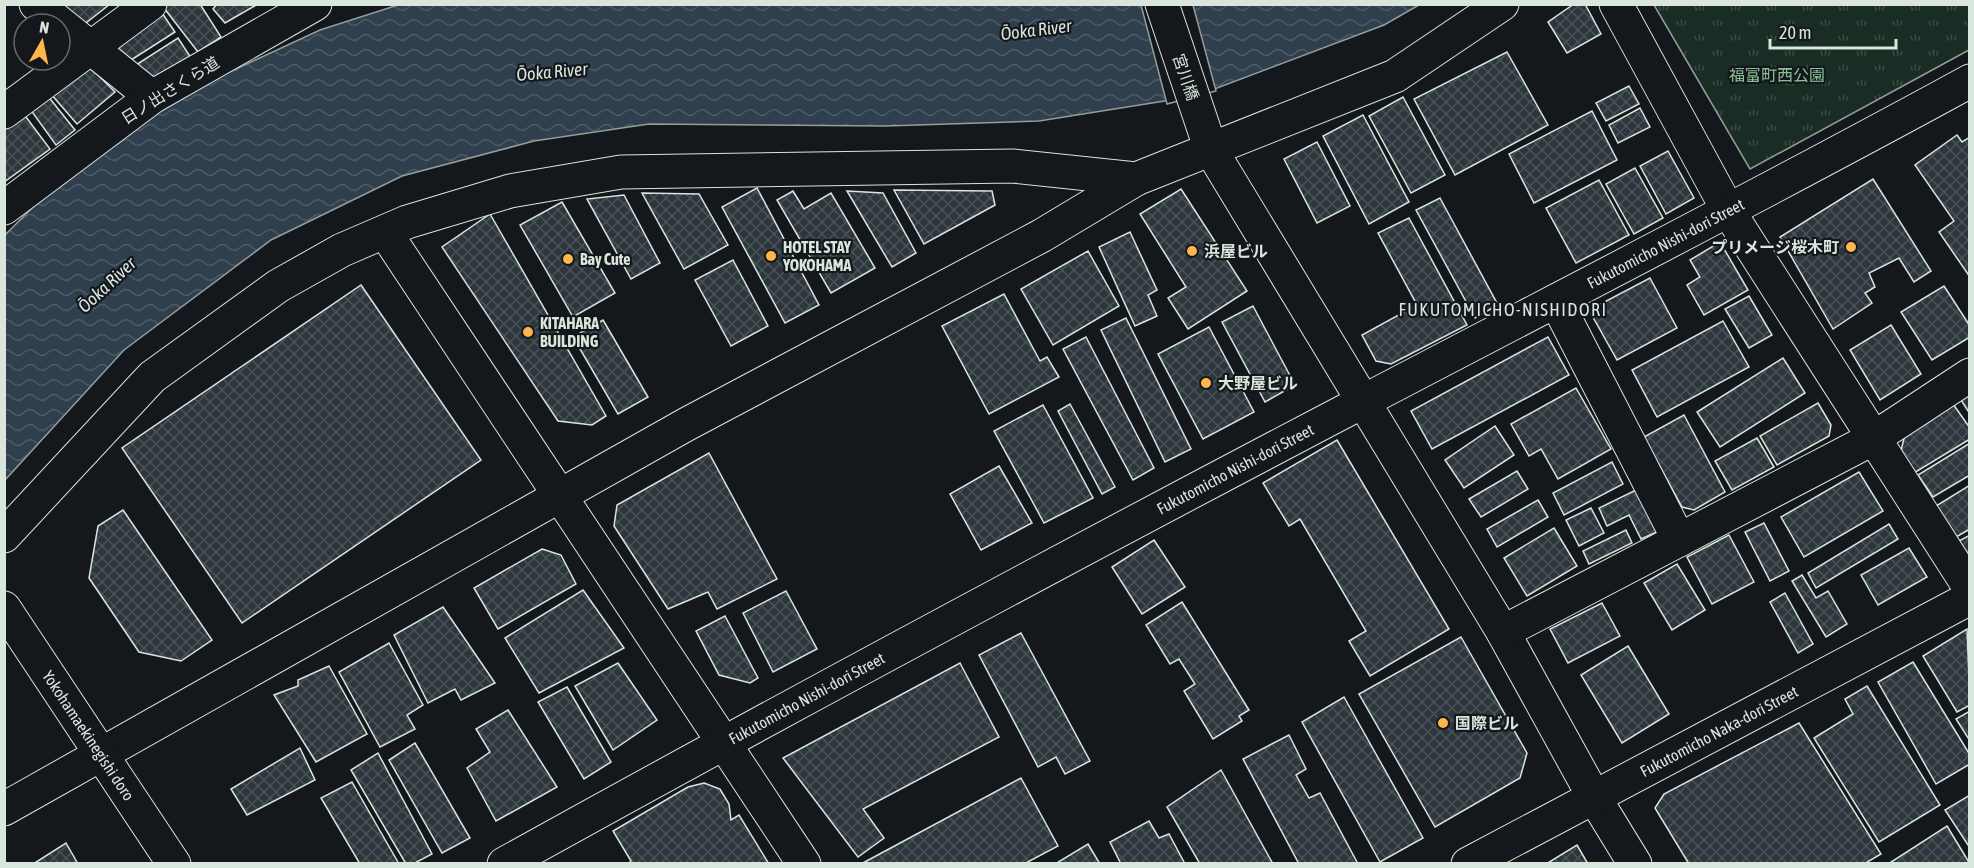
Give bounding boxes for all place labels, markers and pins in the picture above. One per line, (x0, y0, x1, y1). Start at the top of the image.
place label: HOTEL STAY YOKOHAMA (782, 238, 852, 274)
place label: プリメージ桜木町 (1711, 238, 1839, 256)
marker: プリメージ桜木町 (1844, 240, 1858, 254)
place label: 浜屋ビル (1204, 242, 1268, 260)
marker: 浜屋ビル (1185, 244, 1199, 258)
marker: HOTEL STAY YOKOHAMA (764, 249, 778, 263)
place label: Bay Cute (580, 250, 630, 268)
marker: Bay Cute (561, 252, 575, 266)
place label: KITAHARA BUILDING (540, 314, 599, 350)
marker: KITAHARA BUILDING (521, 325, 535, 339)
place label: 大野屋ビル (1218, 374, 1298, 392)
marker: 大野屋ビル (1199, 376, 1213, 390)
place label: 国際ビル (1455, 714, 1519, 732)
marker: 国際ビル (1436, 716, 1450, 730)

